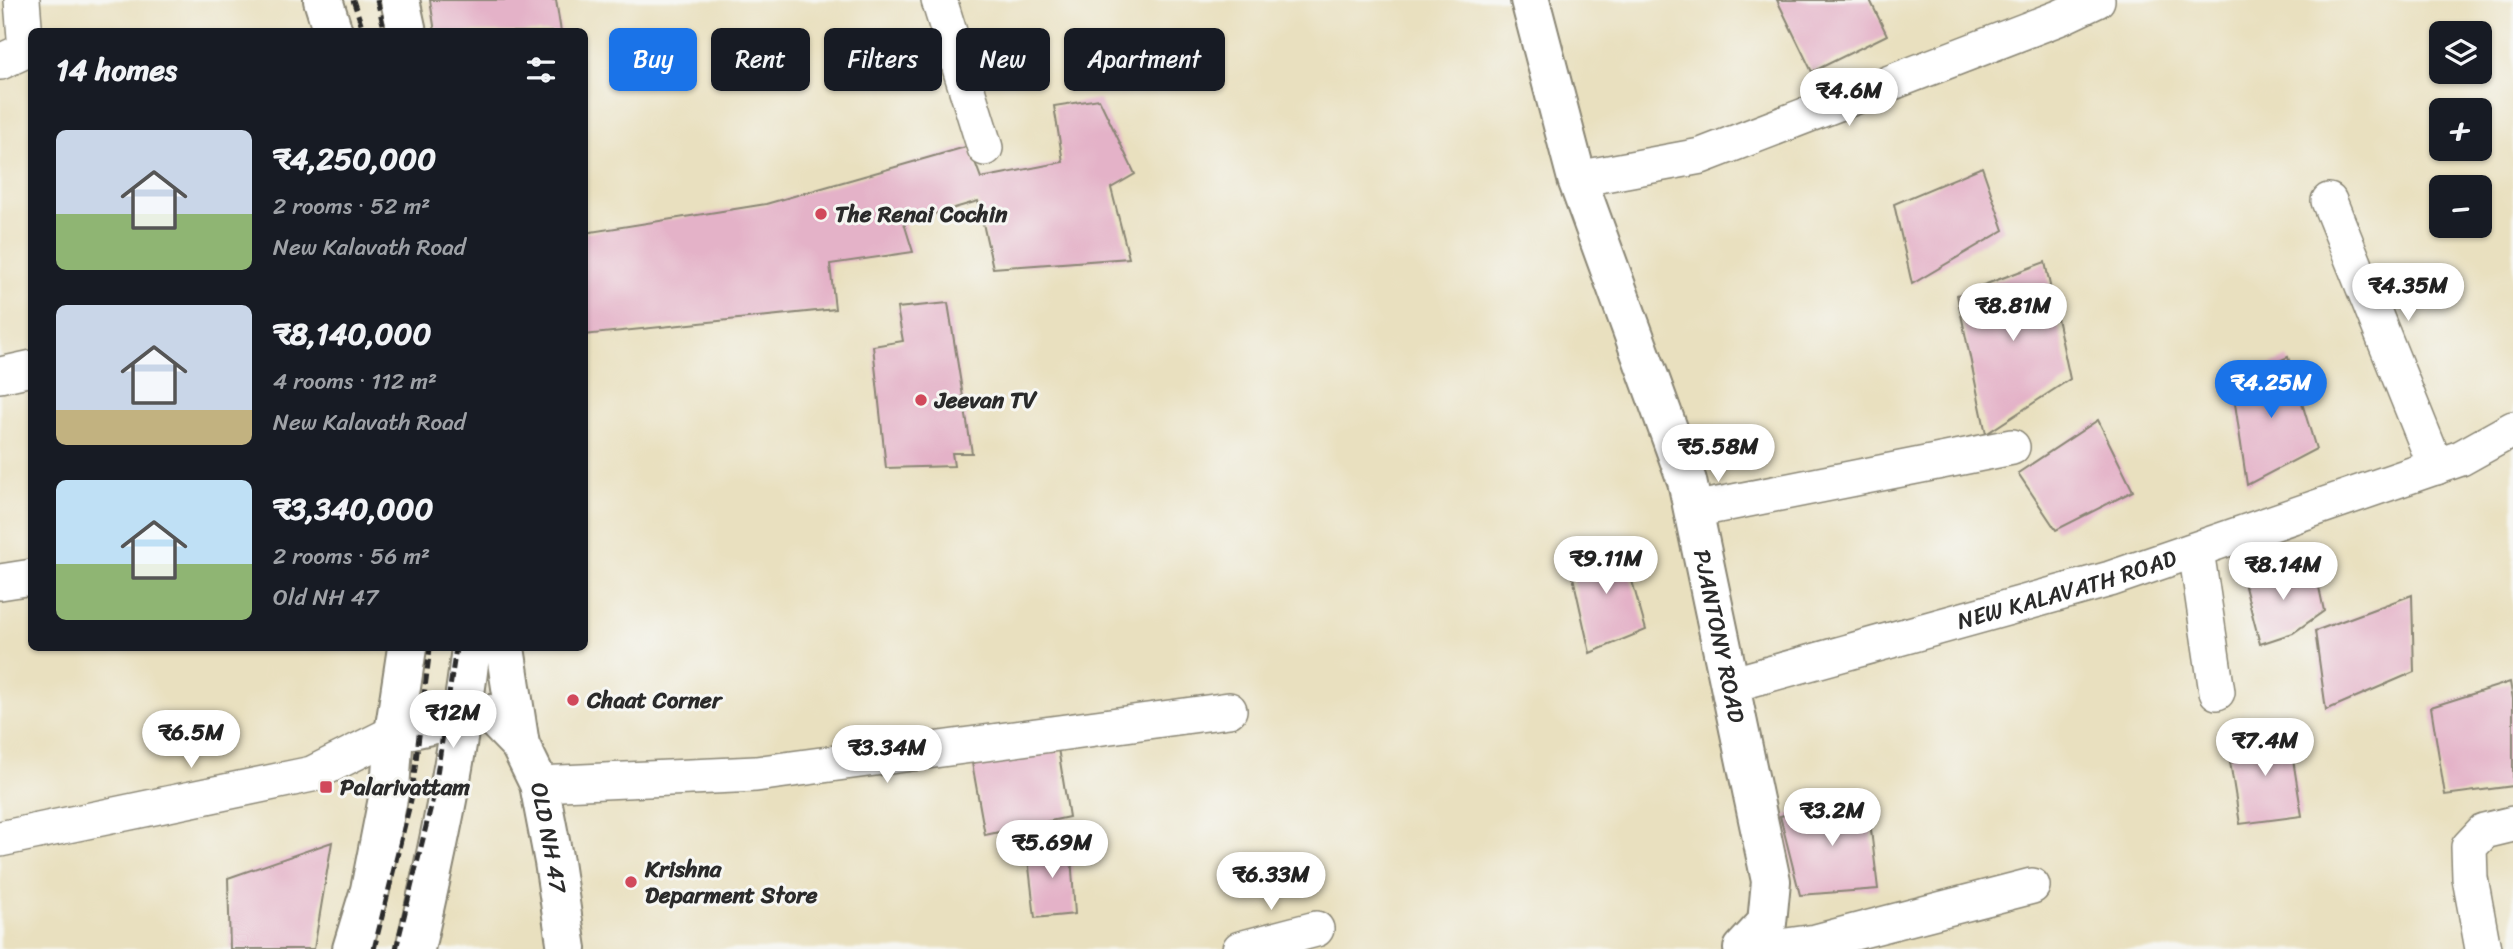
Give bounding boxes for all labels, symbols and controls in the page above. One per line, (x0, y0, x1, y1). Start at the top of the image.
map controls (2429, 21, 2492, 238)
button: layers (2429, 21, 2492, 84)
chip: Buy (609, 28, 697, 91)
chip: Rent (711, 28, 810, 91)
chip: Filters (824, 28, 942, 91)
chip: New (956, 28, 1050, 91)
chip: Apartment (1064, 28, 1225, 91)
text: 14 homes (56, 43, 177, 97)
icon: filters (522, 51, 560, 89)
pin: ₹4.6M (1800, 68, 1898, 128)
text: ₹4.6M (1816, 70, 1882, 111)
button: + (2429, 98, 2492, 161)
text: ₹4,250,000 (273, 132, 436, 186)
icon: home (112, 158, 196, 242)
button: − (2429, 175, 2492, 238)
text: 2 rooms · 52 m² (273, 186, 430, 227)
place label: The Renai Cochin (835, 194, 1008, 235)
marker: The Renai Cochin (813, 206, 829, 222)
text: New Kalavath Road (273, 227, 466, 268)
pin: ₹4.35M (2351, 264, 2465, 323)
text: ₹4.35M (2368, 265, 2448, 306)
pin: ₹8.81M (1956, 284, 2070, 343)
text: ₹8.81M (1975, 285, 2051, 326)
text: ₹8,140,000 (273, 307, 432, 361)
icon: home (112, 333, 196, 417)
pin: ₹4.25M (2214, 360, 2328, 420)
text: 4 rooms · 112 m² (273, 361, 437, 402)
text: ₹4.25M (2231, 362, 2311, 403)
place label: Jeevan TV (933, 380, 1038, 421)
marker: Jeevan TV (913, 392, 929, 408)
text: New Kalavath Road (273, 402, 466, 443)
pin: ₹5.58M (1661, 424, 1775, 484)
text: ₹5.58M (1678, 426, 1758, 467)
text: ₹3,340,000 (273, 482, 433, 536)
icon: home (112, 508, 196, 592)
text: 2 rooms · 56 m² (273, 536, 430, 577)
pin: ₹9.11M (1549, 536, 1663, 596)
street label: NEW KALAVATH ROAD (1952, 537, 2182, 641)
text: ₹9.11M (1570, 538, 1642, 579)
pin: ₹8.14M (2226, 542, 2340, 602)
text: ₹8.14M (2245, 544, 2321, 585)
street label: PJANTONY ROAD (1681, 546, 1758, 727)
text: Old NH 47 (273, 577, 378, 618)
place label: Chaat Corner (586, 680, 724, 721)
pin: ₹12M (412, 690, 494, 750)
text: ₹12M (426, 692, 480, 733)
marker: Chaat Corner (565, 692, 581, 708)
pin: ₹6.5M (142, 710, 240, 770)
text: ₹6.5M (158, 712, 224, 753)
pin: ₹7.4M (2216, 718, 2314, 778)
text: ₹7.4M (2232, 720, 2298, 761)
pin: ₹3.34M (830, 726, 944, 785)
text: ₹3.34M (848, 727, 926, 768)
place label: Palarivattam (340, 767, 470, 808)
marker: Palarivattam (318, 779, 334, 795)
street label: OLD NH 47 (519, 779, 579, 897)
pin: ₹3.2M (1783, 788, 1881, 848)
text: ₹3.2M (1800, 790, 1864, 831)
pin: ₹5.69M (995, 820, 1109, 880)
text: ₹5.69M (1012, 822, 1092, 863)
place label: Krishna Deparment Store (644, 849, 818, 916)
pin: ₹6.33M (1214, 852, 1328, 912)
text: ₹6.33M (1233, 854, 1309, 895)
marker: Krishna Deparment Store (623, 874, 639, 890)

